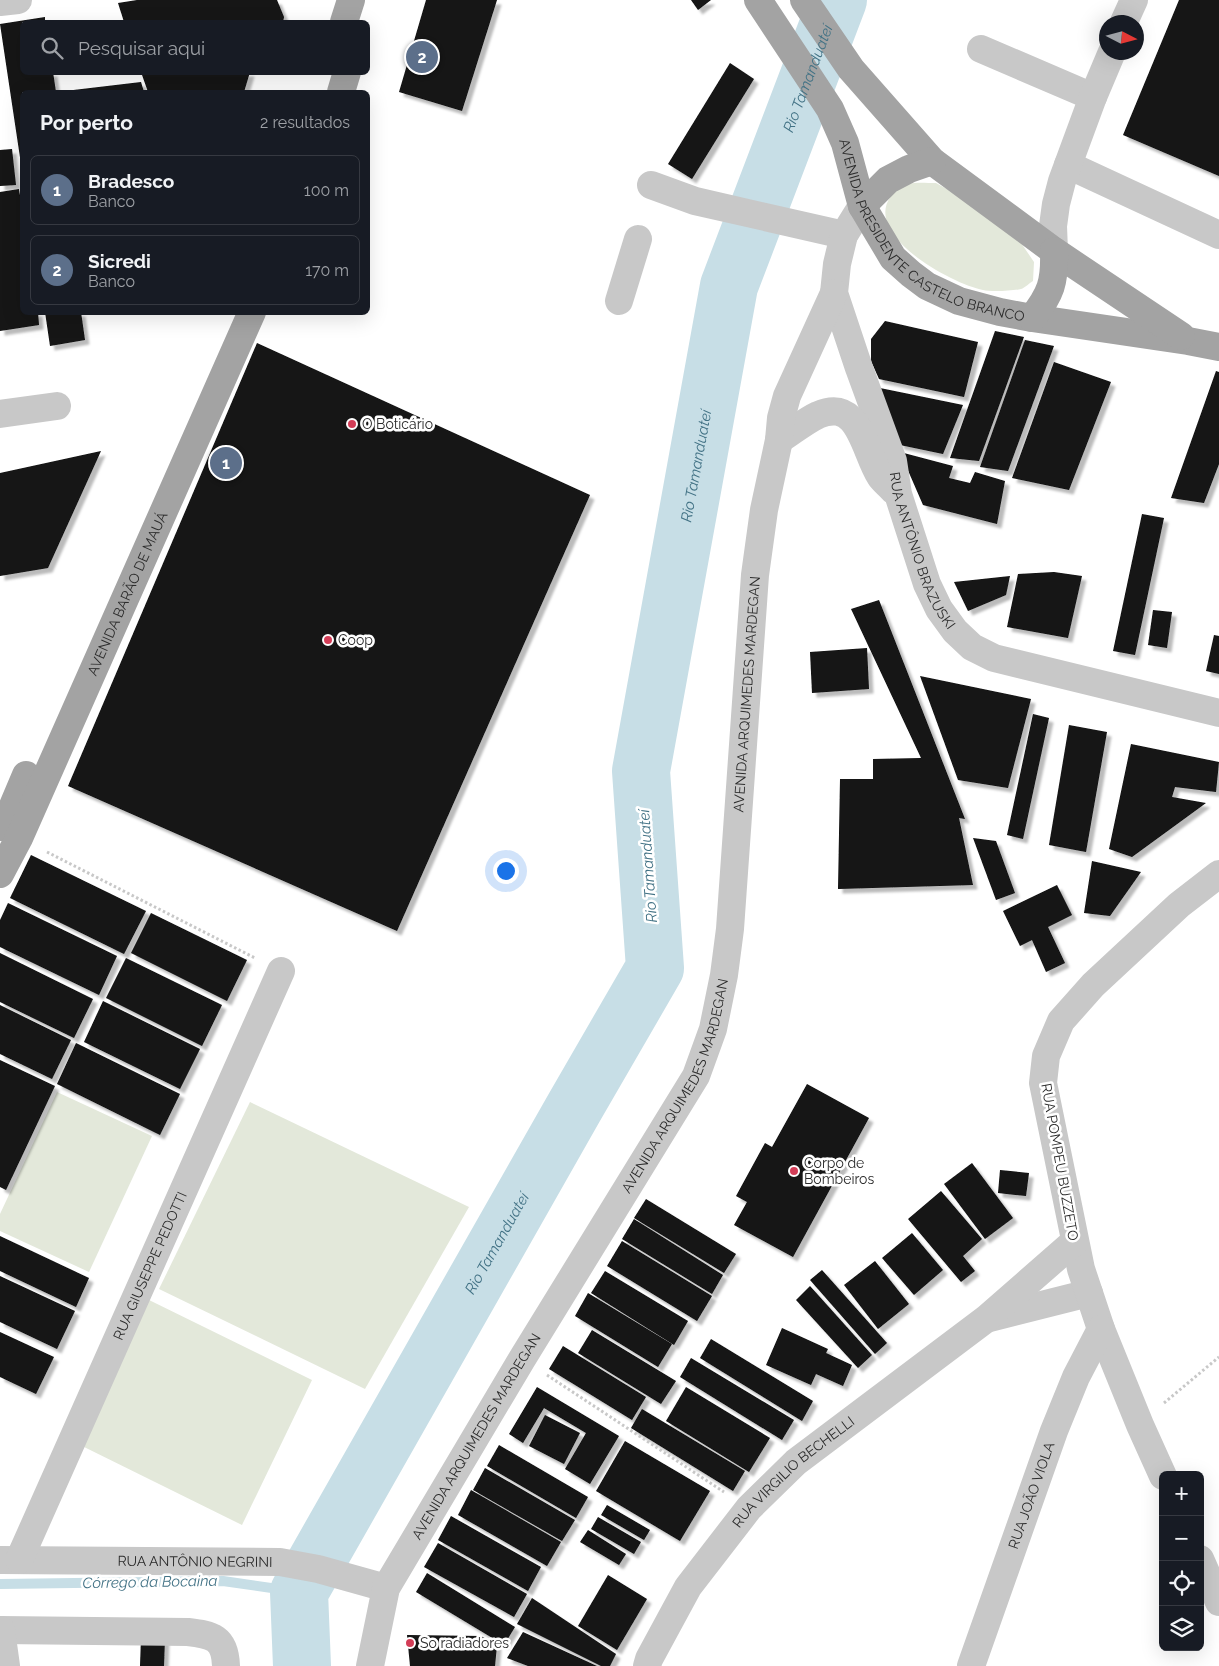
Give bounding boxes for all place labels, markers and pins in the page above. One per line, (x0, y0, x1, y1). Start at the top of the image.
pin: 2 (406, 38, 438, 76)
place label: O Boticário (362, 416, 433, 432)
marker: O Boticário (346, 418, 358, 430)
pin: 1 (210, 444, 242, 482)
place label: Coop (338, 632, 373, 648)
marker: Coop (322, 634, 334, 646)
place label: Corpo de Bombeiros (804, 1155, 874, 1187)
marker: Corpo de Bombeiros (788, 1165, 800, 1177)
place label: So radiadores (420, 1635, 509, 1651)
marker: So radiadores (404, 1637, 416, 1649)

